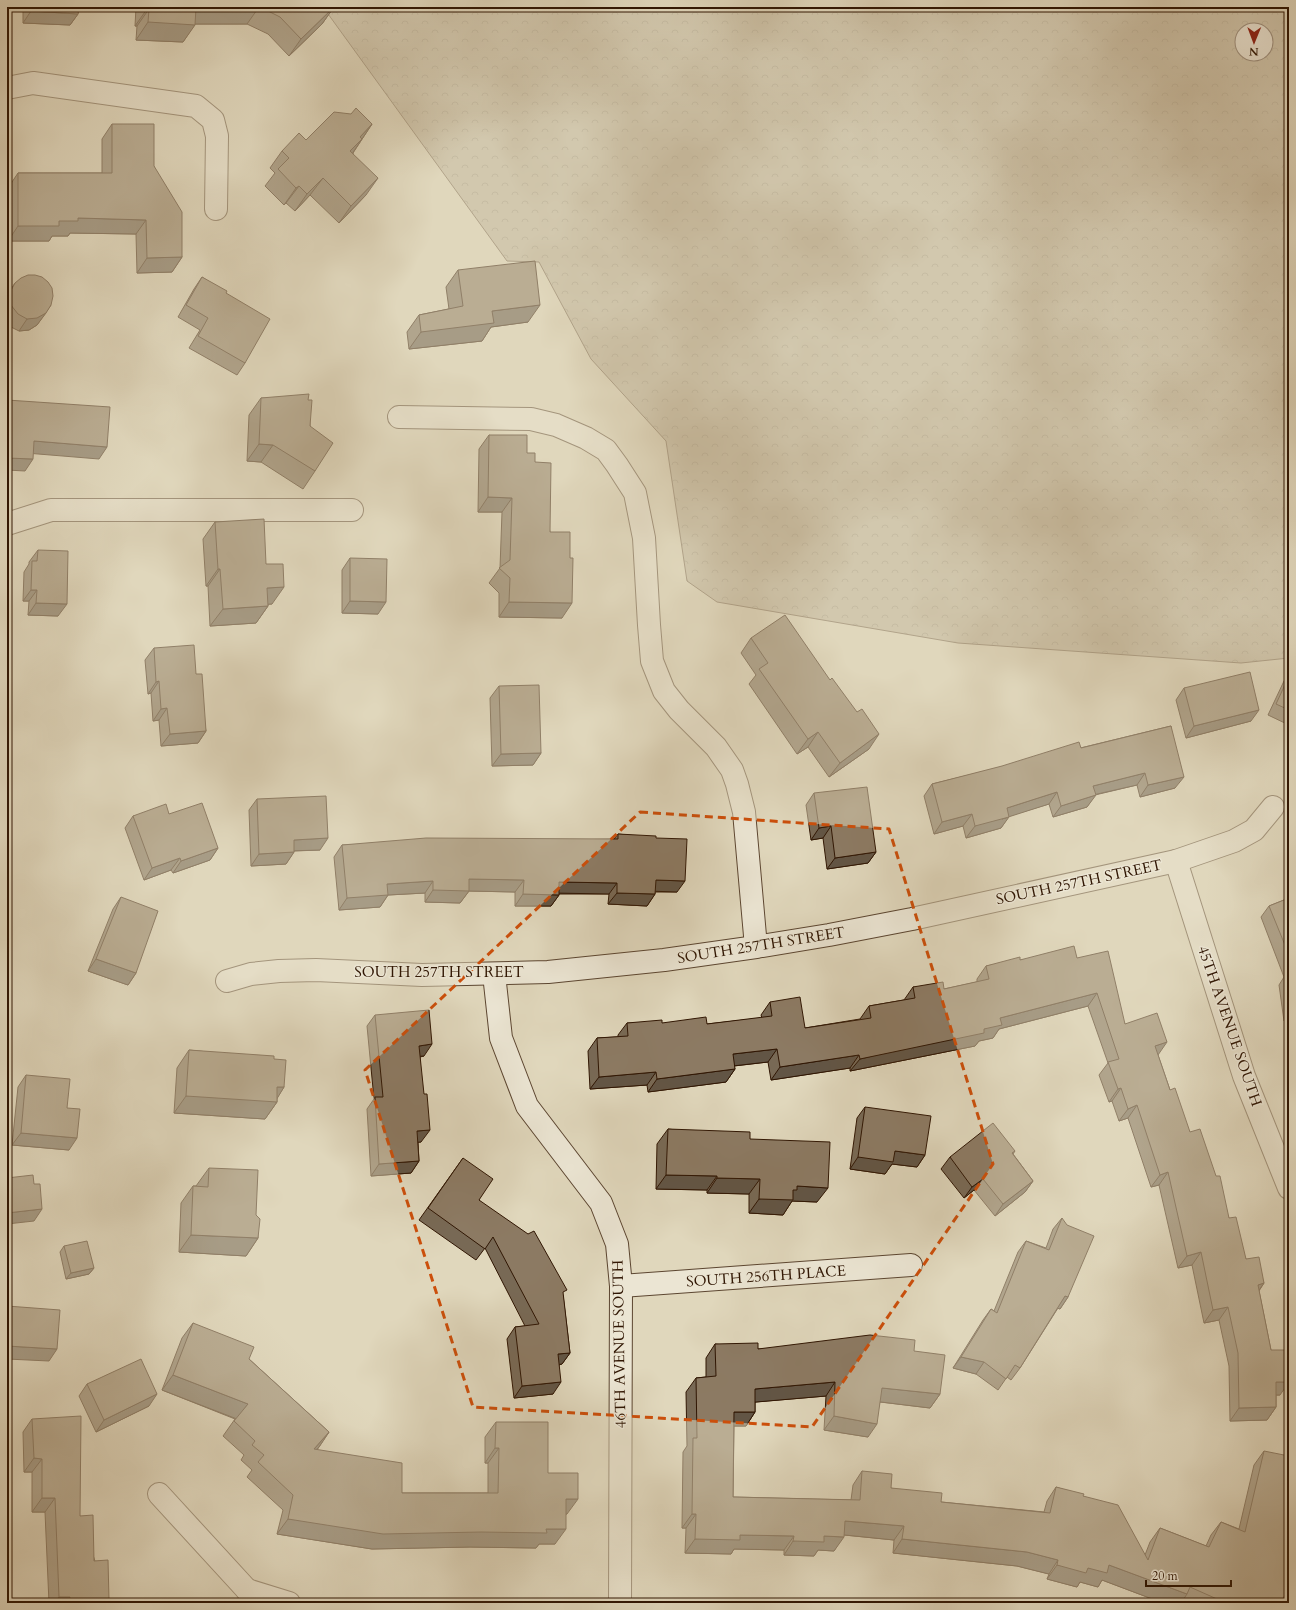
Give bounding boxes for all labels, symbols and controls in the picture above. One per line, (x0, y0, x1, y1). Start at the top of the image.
north arrow (1234, 22, 1274, 62)
text: N (1248, 44, 1259, 59)
street label: SOUTH 257TH STREET (994, 855, 1164, 909)
street label: SOUTH 257TH STREET (676, 922, 846, 968)
street label: 45TH AVENUE SOUTH (1193, 943, 1267, 1109)
street label: SOUTH 257TH STREET (354, 962, 524, 982)
street label: 46TH AVENUE SOUTH (608, 1259, 630, 1428)
street label: SOUTH 256TH PLACE (685, 1260, 847, 1292)
scale bar (1146, 1562, 1231, 1588)
text: 20 m (1152, 1568, 1179, 1584)

